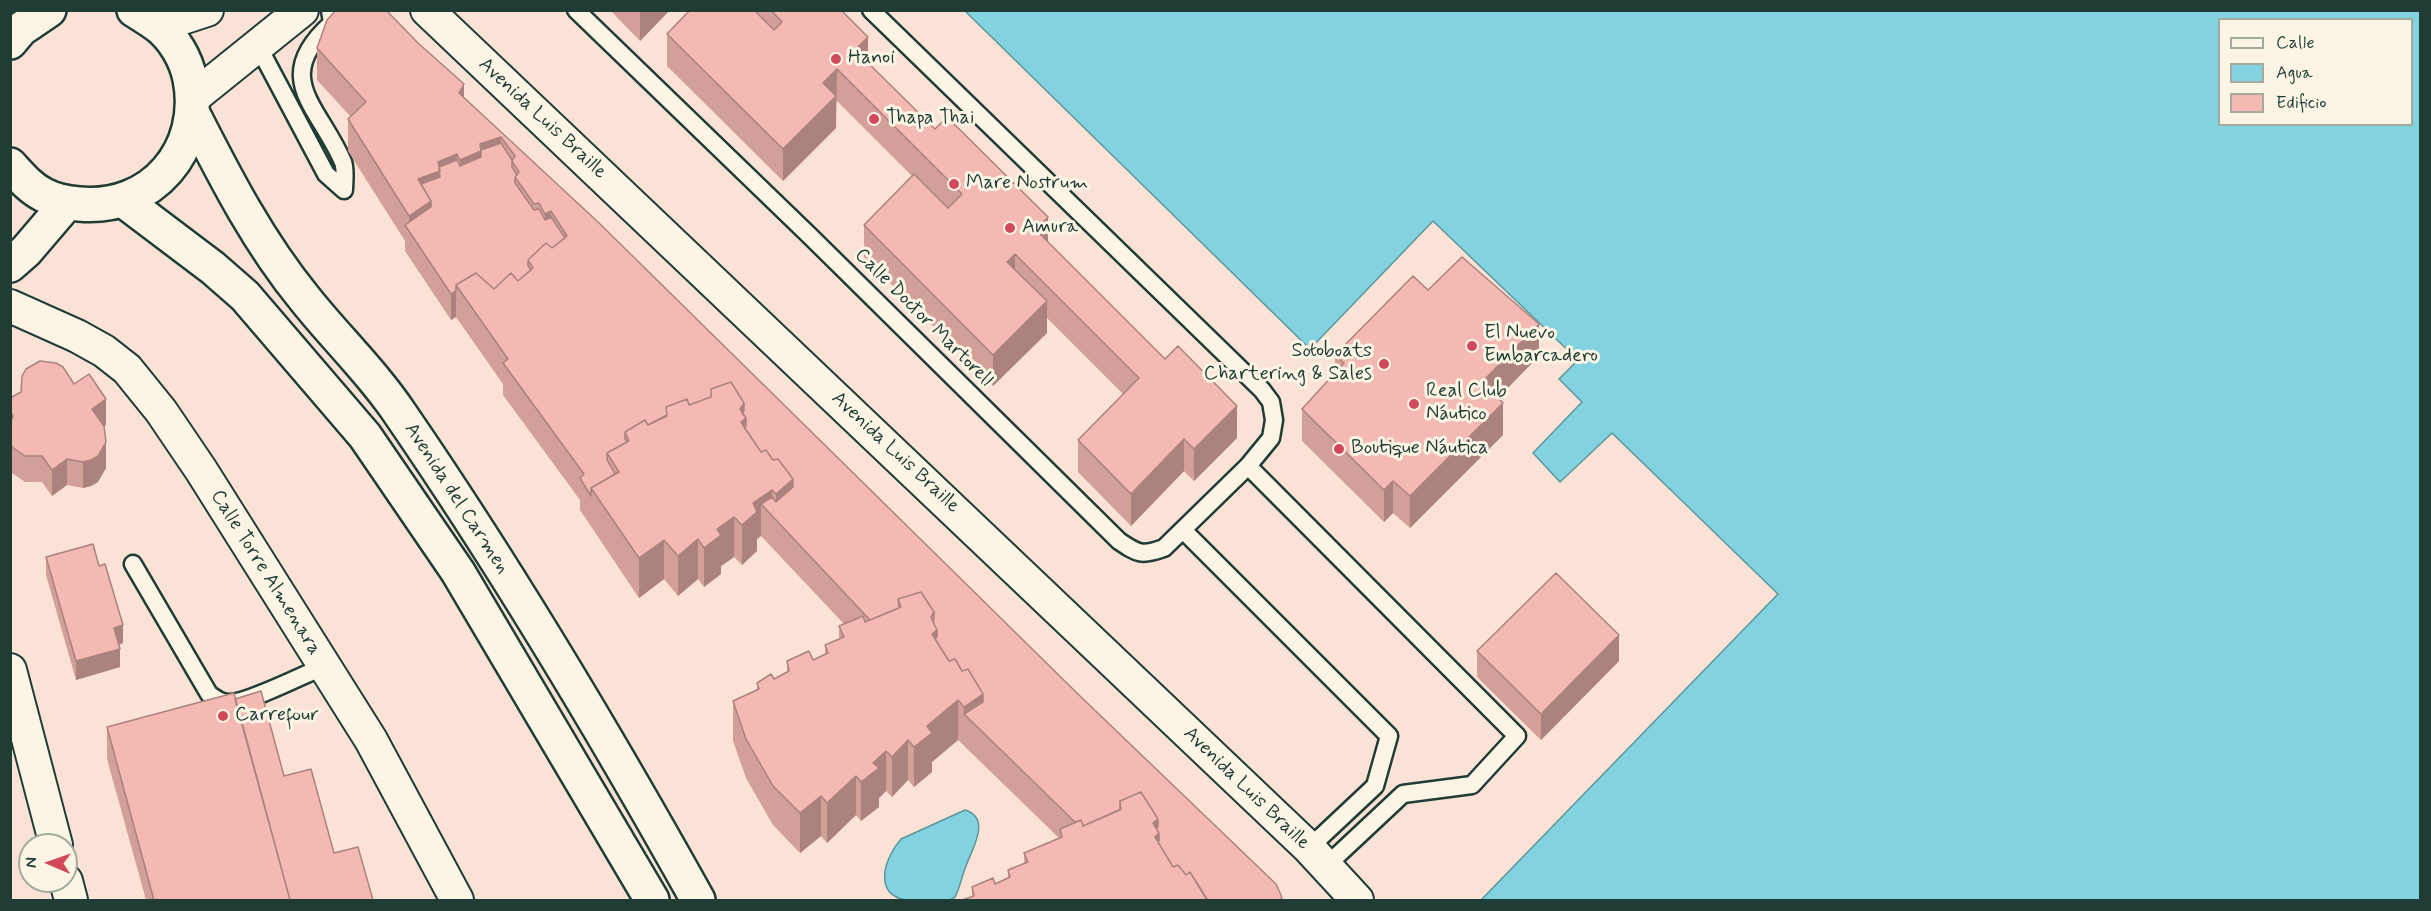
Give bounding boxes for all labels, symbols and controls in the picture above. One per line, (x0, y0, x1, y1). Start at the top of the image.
legend (2218, 18, 2413, 126)
text: Calle (2276, 31, 2315, 55)
place label: Hanoi (848, 47, 895, 71)
marker: Hanoi (829, 52, 843, 66)
street label: Avenida Luis Braille (473, 53, 611, 185)
text: Agua (2276, 61, 2313, 85)
text: Edificio (2276, 91, 2327, 115)
place label: Thapa Thai (886, 107, 974, 131)
marker: Thapa Thai (867, 112, 881, 126)
place label: Mare Nostrum (966, 172, 1088, 196)
marker: Mare Nostrum (947, 177, 961, 191)
place label: Amura (1022, 216, 1078, 240)
marker: Amura (1003, 221, 1017, 235)
street label: Calle Doctor Martorell (849, 244, 997, 392)
place label: El Nuevo Embarcadero (1484, 322, 1598, 369)
marker: El Nuevo Embarcadero (1465, 339, 1479, 353)
place label: Sotoboats Chartering & Sales (1204, 340, 1372, 387)
marker: Sotoboats Chartering & Sales (1377, 357, 1391, 371)
place label: Real Club Náutico (1426, 380, 1507, 427)
street label: Avenida Luis Braille (826, 387, 964, 519)
marker: Real Club Náutico (1407, 397, 1421, 411)
street label: Avenida del Carmen (398, 419, 514, 579)
place label: Boutique Náutica (1351, 437, 1488, 461)
marker: Boutique Náutica (1332, 442, 1346, 456)
street label: Calle Torre Almenara (204, 486, 326, 660)
place label: Carrefour (235, 704, 319, 728)
marker: Carrefour (216, 709, 230, 723)
street label: Avenida Luis Braille (1178, 722, 1314, 856)
north arrow (18, 833, 78, 893)
text: N (21, 857, 42, 868)

